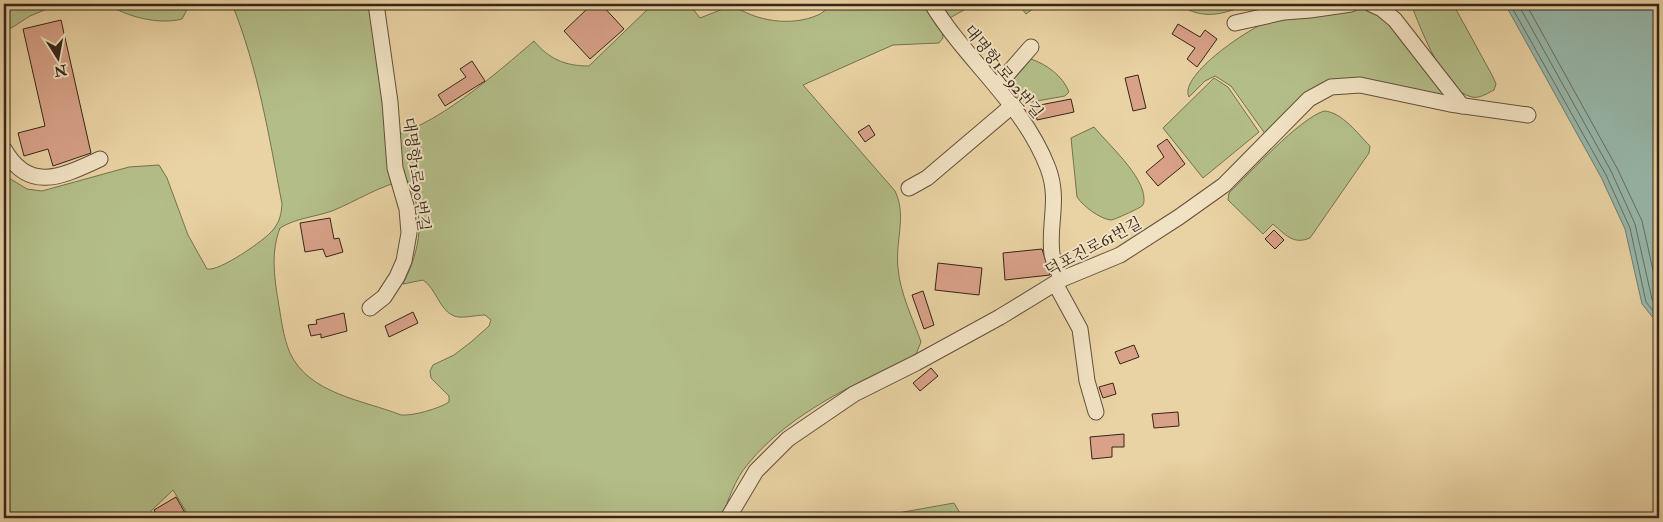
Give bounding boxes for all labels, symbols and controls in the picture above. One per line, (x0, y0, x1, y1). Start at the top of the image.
street label: 대명항1로92번길 (959, 21, 1047, 123)
north arrow (32, 32, 82, 82)
text: N (52, 61, 69, 80)
street label: 대명항1로90번길 (398, 116, 434, 232)
street label: 덕포진로61번길 (1042, 213, 1145, 281)

